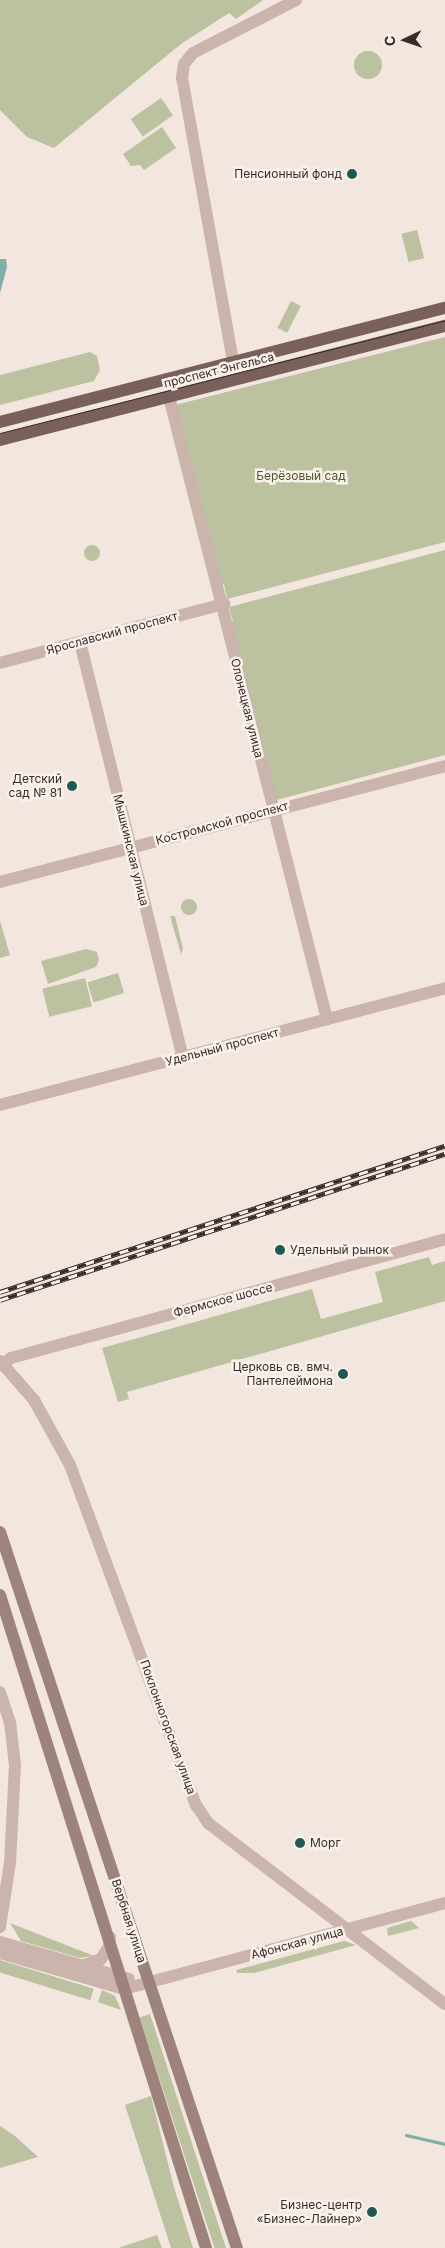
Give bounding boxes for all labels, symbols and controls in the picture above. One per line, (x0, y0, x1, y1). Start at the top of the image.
north arrow (380, 15, 430, 65)
text: С (381, 35, 398, 46)
place label: Пенсионный фонд (234, 167, 342, 181)
marker: Пенсионный фонд (346, 168, 358, 180)
street label: проспект Энгельса (162, 349, 276, 391)
park label: Берёзовый сад (256, 469, 346, 483)
street label: Ярославский проспект (45, 609, 179, 657)
street label: Олонецкая улица (228, 657, 266, 759)
place label: Детский сад № 81 (9, 772, 62, 800)
marker: Детский сад № 81 (66, 780, 78, 792)
street label: Мышкинская улица (110, 793, 152, 907)
street label: Костромской проспект (154, 798, 290, 848)
street label: Удельный проспект (164, 1025, 280, 1069)
place label: Удельный рынок (290, 1243, 389, 1257)
marker: Удельный рынок (274, 1244, 286, 1256)
street label: Фермское шоссе (172, 1280, 274, 1320)
place label: Церковь св. вмч. Пантелеймона (233, 1360, 333, 1388)
marker: Церковь св. вмч. Пантелеймона (337, 1368, 349, 1380)
street label: Поклонногорская улица (137, 1658, 199, 1796)
place label: Морг (310, 1836, 341, 1850)
marker: Морг (294, 1837, 306, 1849)
street label: Вербная улица (109, 1877, 149, 1965)
street label: Афонская улица (249, 1924, 345, 1962)
place label: Бизнес-центр «Бизнес-Лайнер» (257, 2198, 362, 2226)
marker: Бизнес-центр «Бизнес-Лайнер» (366, 2206, 378, 2218)

